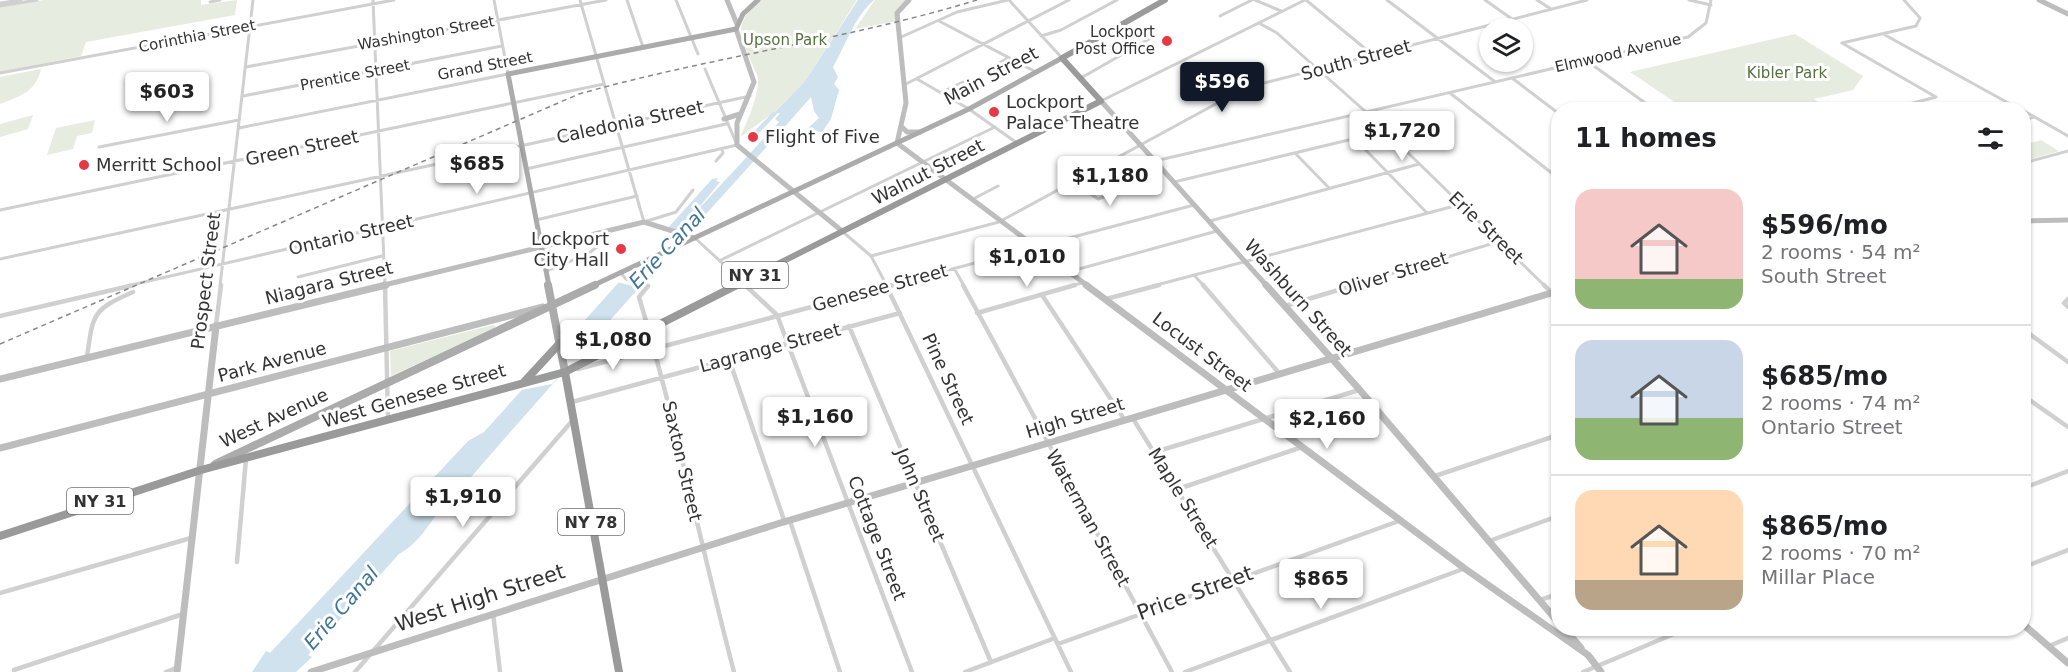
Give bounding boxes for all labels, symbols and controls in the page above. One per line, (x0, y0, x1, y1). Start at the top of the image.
street label: Washington Street (356, 12, 496, 54)
street label: Corinthia Street (137, 16, 257, 56)
map controls (1479, 18, 1533, 72)
button: layers (1479, 18, 1533, 72)
place label: Lockport Post Office (1075, 23, 1155, 58)
street label: Elmwood Avenue (1553, 30, 1683, 76)
park label: Upson Park (743, 31, 827, 49)
marker: Lockport Post Office (1160, 34, 1174, 48)
street label: South Street (1299, 35, 1413, 84)
street label: Main Street (940, 42, 1041, 109)
street label: Grand Street (436, 48, 534, 84)
street label: Prentice Street (299, 56, 411, 94)
pin: $596 (1186, 62, 1258, 113)
park label: Kibler Park (1747, 64, 1827, 82)
text: $596 (1194, 69, 1250, 93)
pin: $603 (131, 72, 203, 123)
text: $603 (139, 79, 195, 103)
place label: Lockport Palace Theatre (1006, 91, 1139, 133)
street label: Caledonia Street (554, 96, 705, 147)
marker: Lockport Palace Theatre (987, 105, 1001, 119)
pin: $1,720 (1353, 111, 1451, 162)
text: $1,720 (1363, 118, 1441, 142)
icon: filters (1974, 122, 2007, 155)
text: 11 homes (1575, 123, 1717, 153)
street label: Green Street (244, 125, 360, 170)
place label: Flight of Five (765, 126, 880, 147)
marker: Flight of Five (746, 130, 760, 144)
street label: Walnut Street (868, 134, 987, 209)
pin: $685 (441, 144, 513, 195)
text: $685 (449, 151, 505, 175)
place label: Merritt School (96, 154, 222, 175)
pin: $1,180 (1061, 156, 1159, 207)
marker: Merritt School (77, 158, 91, 172)
text: $1,180 (1071, 163, 1149, 187)
street label: Erie Street (1445, 187, 1528, 268)
water label: Erie Canal (624, 202, 711, 293)
street label: Ontario Street (286, 210, 415, 259)
text: $596/mo (1761, 210, 1888, 240)
street label: Prospect Street (187, 211, 224, 351)
icon: home (1623, 213, 1695, 285)
place label: Lockport City Hall (531, 228, 609, 270)
street label: Washburn Street (1240, 235, 1356, 361)
pin: $1,010 (978, 237, 1076, 288)
text: 2 rooms · 54 m² (1761, 240, 1921, 264)
marker: Lockport City Hall (614, 242, 628, 256)
text: $1,010 (988, 244, 1066, 268)
street label: Oliver Street (1335, 247, 1450, 300)
street label: Niagara Street (263, 257, 395, 309)
street label: Genesee Street (810, 259, 950, 316)
road number: NY 31 (722, 262, 788, 288)
text: South Street (1761, 264, 1886, 288)
street label: Locust Street (1149, 307, 1256, 396)
street label: Lagrange Street (697, 319, 843, 376)
pin: $1,080 (564, 320, 662, 371)
text: $1,080 (574, 327, 652, 351)
street label: Pine Street (918, 330, 979, 428)
street label: Park Avenue (215, 337, 328, 386)
street label: West Genesee Street (320, 359, 508, 432)
text: $685/mo (1761, 361, 1888, 391)
icon: home (1623, 364, 1695, 436)
street label: West Avenue (216, 383, 331, 452)
text: 2 rooms · 74 m² (1761, 391, 1921, 415)
street label: High Street (1023, 393, 1127, 442)
pin: $1,160 (766, 397, 864, 448)
street label: Saxton Street (658, 399, 707, 523)
pin: $2,160 (1278, 399, 1376, 450)
text: $1,160 (776, 404, 854, 428)
text: $2,160 (1288, 406, 1366, 430)
text: Ontario Street (1761, 415, 1903, 439)
street label: John Street (891, 444, 950, 545)
street label: Maple Street (1144, 444, 1223, 552)
street label: Waterman Street (1042, 446, 1135, 590)
street label: Cottage Street (844, 473, 911, 603)
pin: $1,910 (414, 477, 512, 528)
text: $1,910 (424, 484, 502, 508)
road number: NY 31 (67, 488, 133, 514)
road number: NY 78 (558, 509, 624, 535)
text: $865/mo (1761, 511, 1888, 541)
icon: home (1623, 514, 1695, 586)
text: 2 rooms · 70 m² (1761, 541, 1921, 565)
street label: West High Street (392, 559, 568, 637)
pin: $865 (1285, 559, 1357, 610)
water label: Erie Canal (299, 561, 384, 654)
street label: Price Street (1134, 561, 1256, 625)
text: Millar Place (1761, 565, 1875, 589)
text: $865 (1293, 566, 1349, 590)

